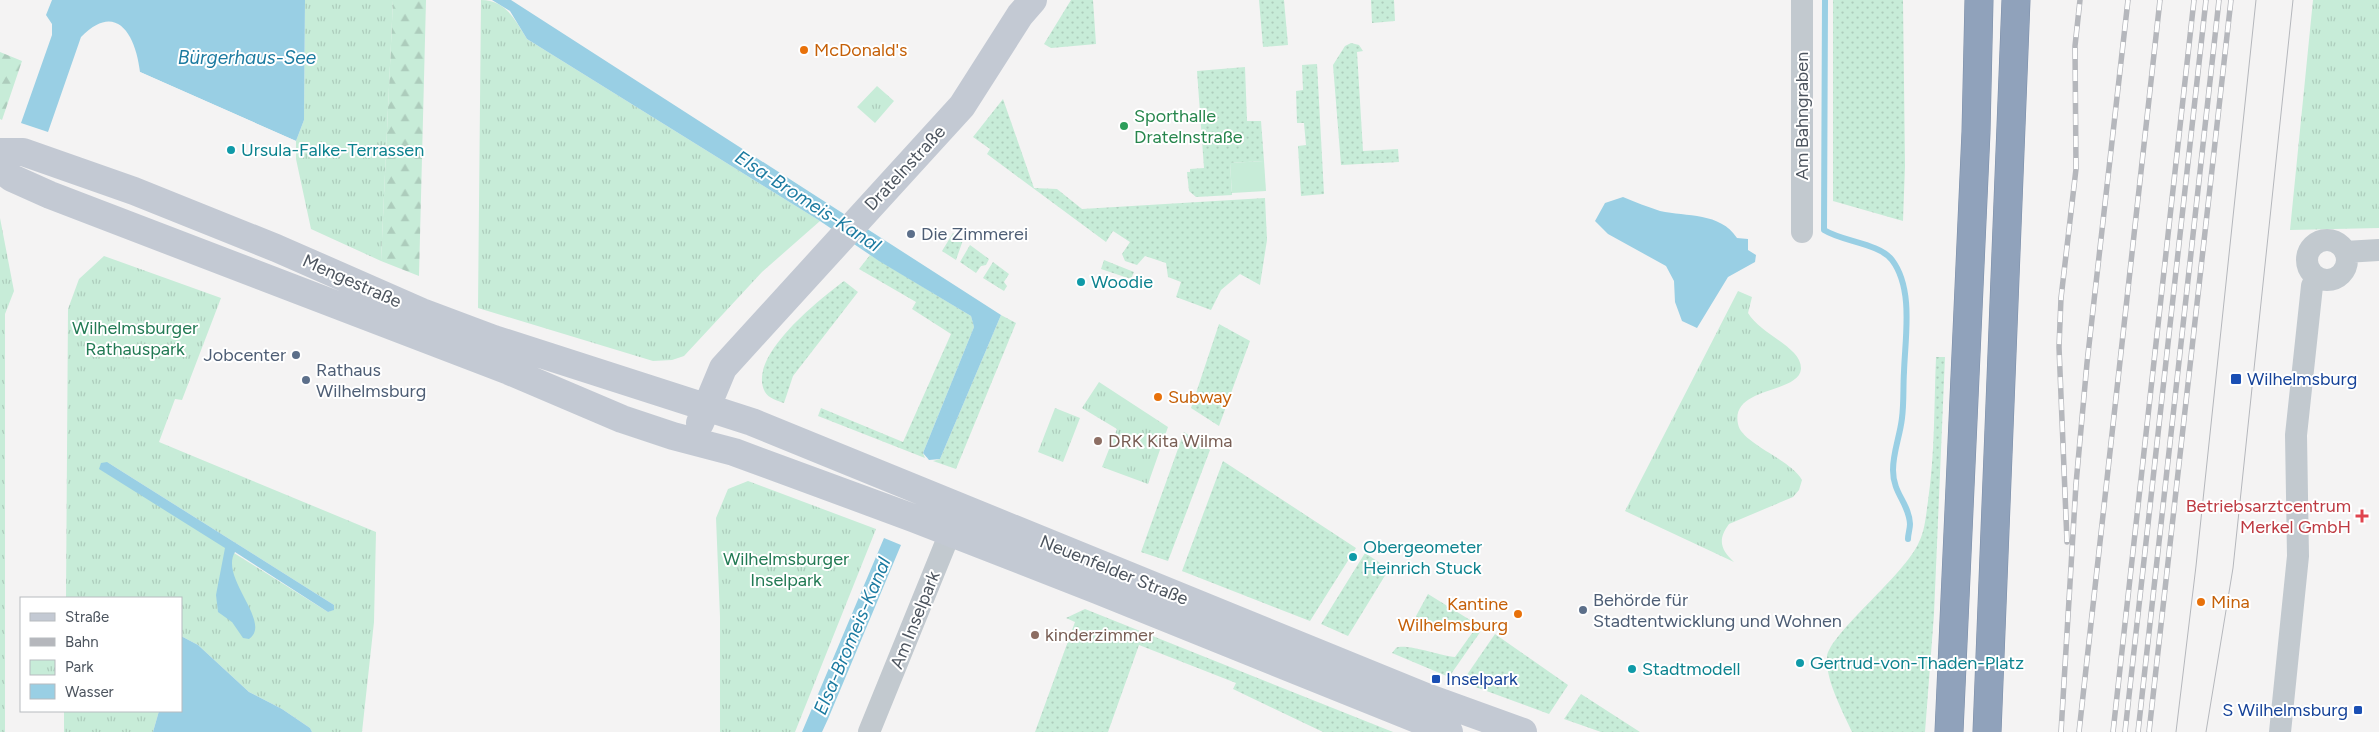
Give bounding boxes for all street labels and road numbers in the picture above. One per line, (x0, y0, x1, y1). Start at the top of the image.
street label: Am Bahngraben (1791, 52, 1813, 180)
street label: Dratelnstraße (860, 121, 950, 215)
street label: Mengestraße (299, 249, 405, 313)
street label: Neuenfelder Straße (1037, 530, 1192, 610)
street label: Am Inselpark (885, 568, 945, 672)

